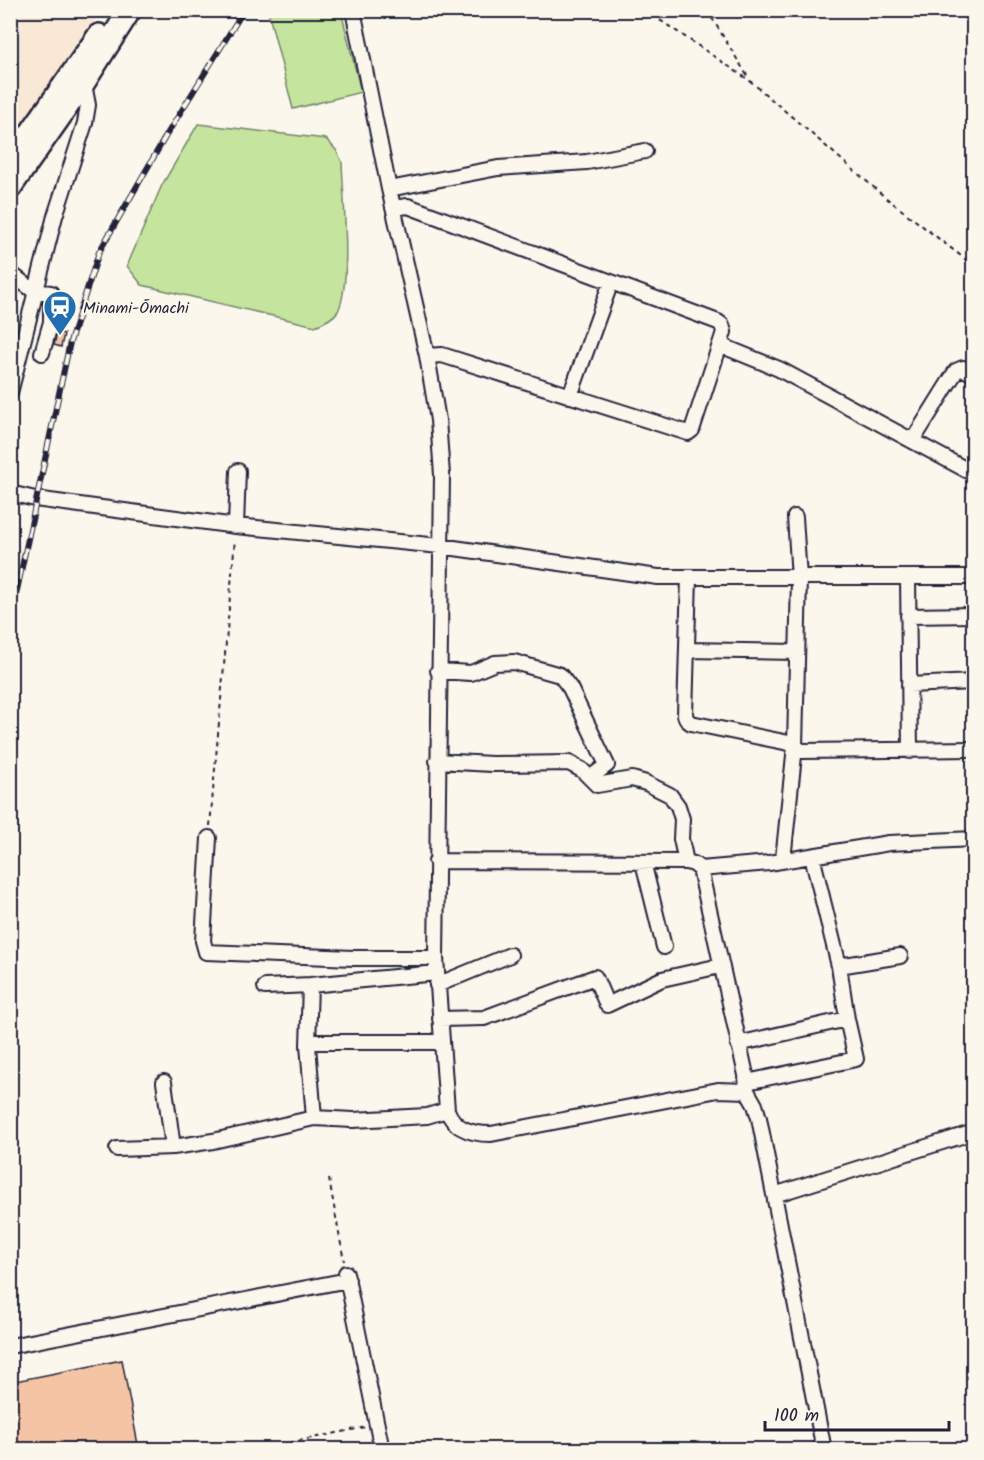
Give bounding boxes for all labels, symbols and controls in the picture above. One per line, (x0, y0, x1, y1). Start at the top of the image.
station icon: Minami-Ōmachi (42, 289, 78, 336)
place label: Minami-Ōmachi (83, 296, 190, 321)
scale bar (765, 1394, 950, 1432)
text: 100 m (774, 1402, 819, 1431)

